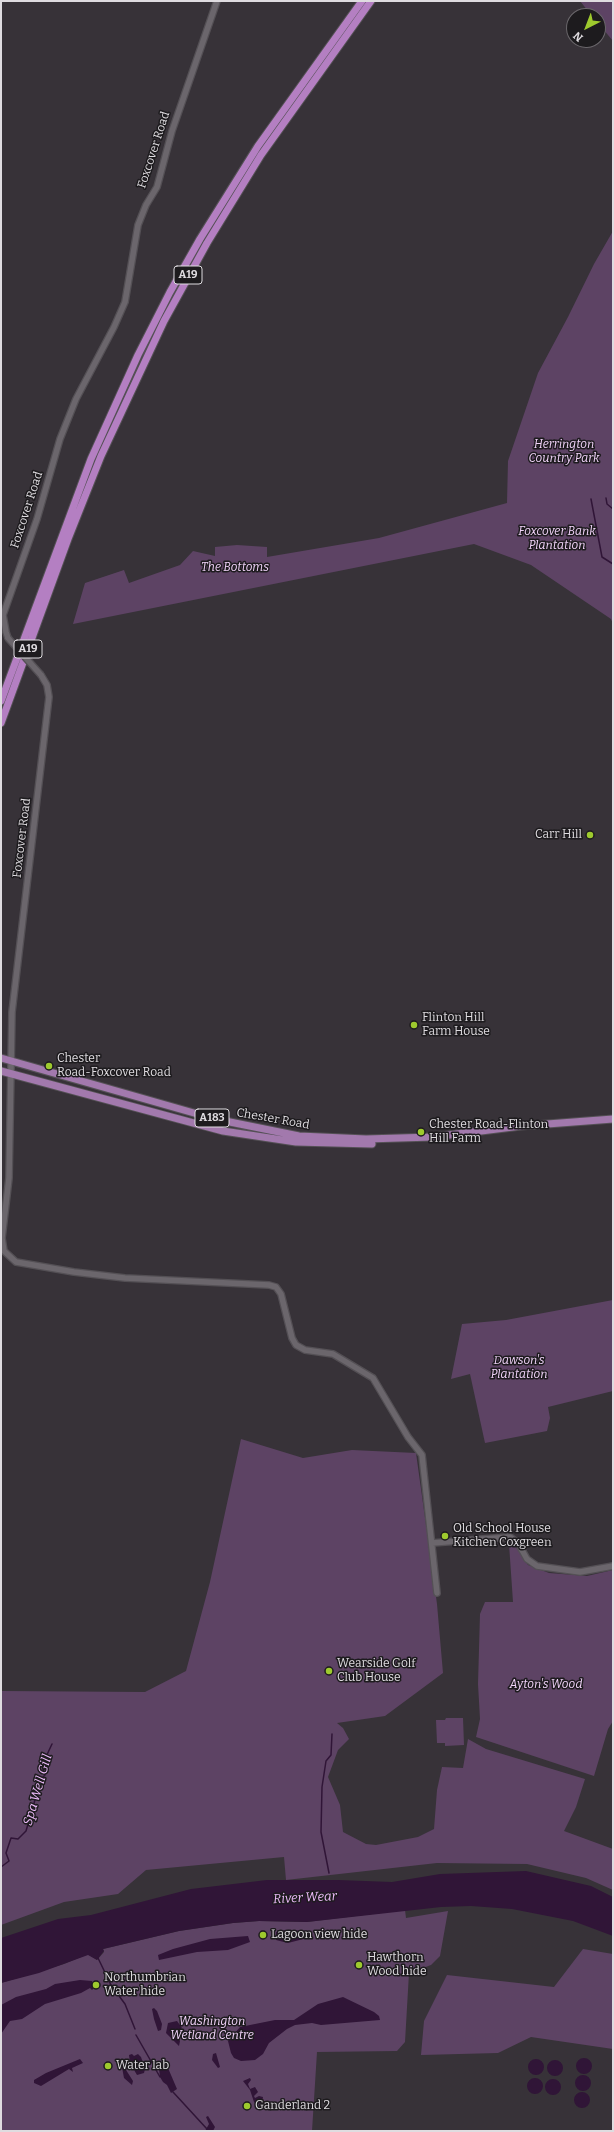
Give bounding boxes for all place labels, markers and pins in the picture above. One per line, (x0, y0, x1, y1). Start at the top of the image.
place label: Carr Hill (535, 828, 582, 842)
marker: Carr Hill (585, 830, 595, 840)
place label: Flinton Hill Farm House (422, 1011, 490, 1039)
marker: Flinton Hill Farm House (409, 1020, 419, 1030)
place label: Chester Road-Foxcover Road (57, 1052, 171, 1080)
marker: Chester Road-Foxcover Road (44, 1061, 54, 1071)
place label: Chester Road-Flinton Hill Farm (429, 1118, 548, 1146)
marker: Chester Road-Flinton Hill Farm (416, 1127, 426, 1137)
place label: Old School House Kitchen Coxgreen (453, 1522, 552, 1550)
marker: Old School House Kitchen Coxgreen (440, 1531, 450, 1541)
place label: Wearside Golf Club House (337, 1657, 415, 1685)
marker: Wearside Golf Club House (324, 1666, 334, 1676)
place label: Lagoon view hide (271, 1928, 367, 1942)
marker: Lagoon view hide (258, 1930, 268, 1940)
place label: Hawthorn Wood hide (367, 1951, 426, 1979)
marker: Hawthorn Wood hide (354, 1960, 364, 1970)
place label: Northumbrian Water hide (104, 1971, 186, 1999)
marker: Northumbrian Water hide (91, 1980, 101, 1990)
place label: Water lab (116, 2059, 169, 2073)
marker: Water lab (103, 2061, 113, 2071)
place label: Ganderland 2 (255, 2099, 330, 2113)
marker: Ganderland 2 (242, 2101, 252, 2111)

